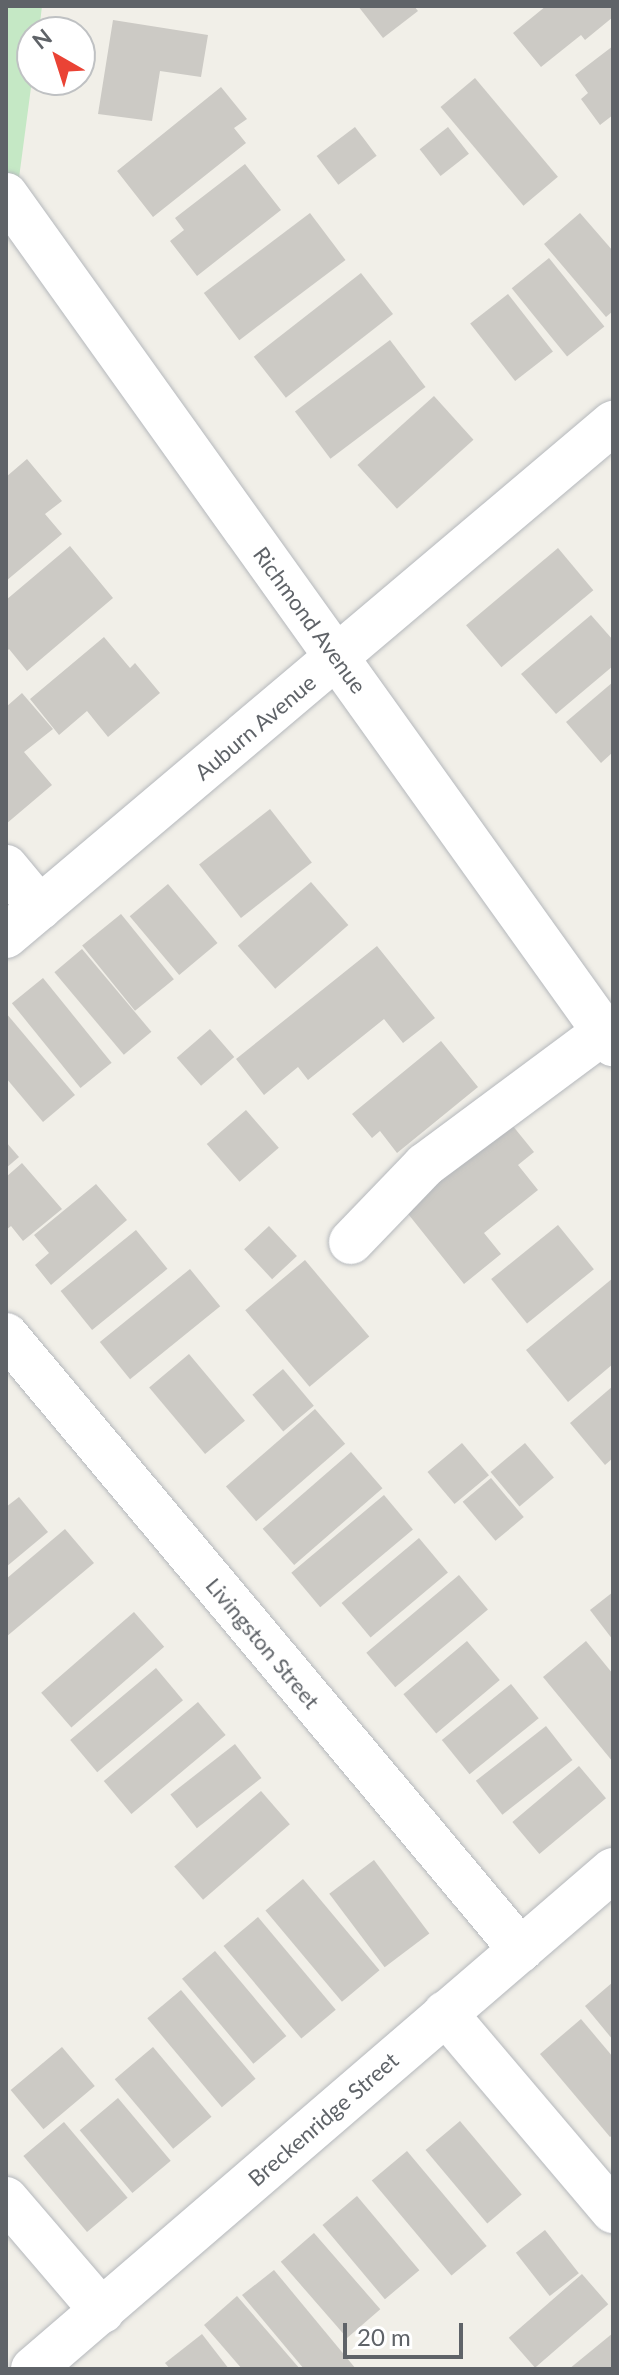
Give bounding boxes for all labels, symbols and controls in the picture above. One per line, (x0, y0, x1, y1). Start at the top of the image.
north arrow (16, 16, 96, 96)
text: N (27, 23, 57, 54)
street label: Richmond Avenue (248, 541, 372, 699)
street label: Auburn Avenue (189, 669, 321, 785)
street label: Livingston Street (201, 1572, 325, 1714)
street label: Breckenridge Street (243, 2047, 403, 2191)
scale bar (347, 2307, 467, 2357)
text: 20 m (357, 2322, 411, 2351)

